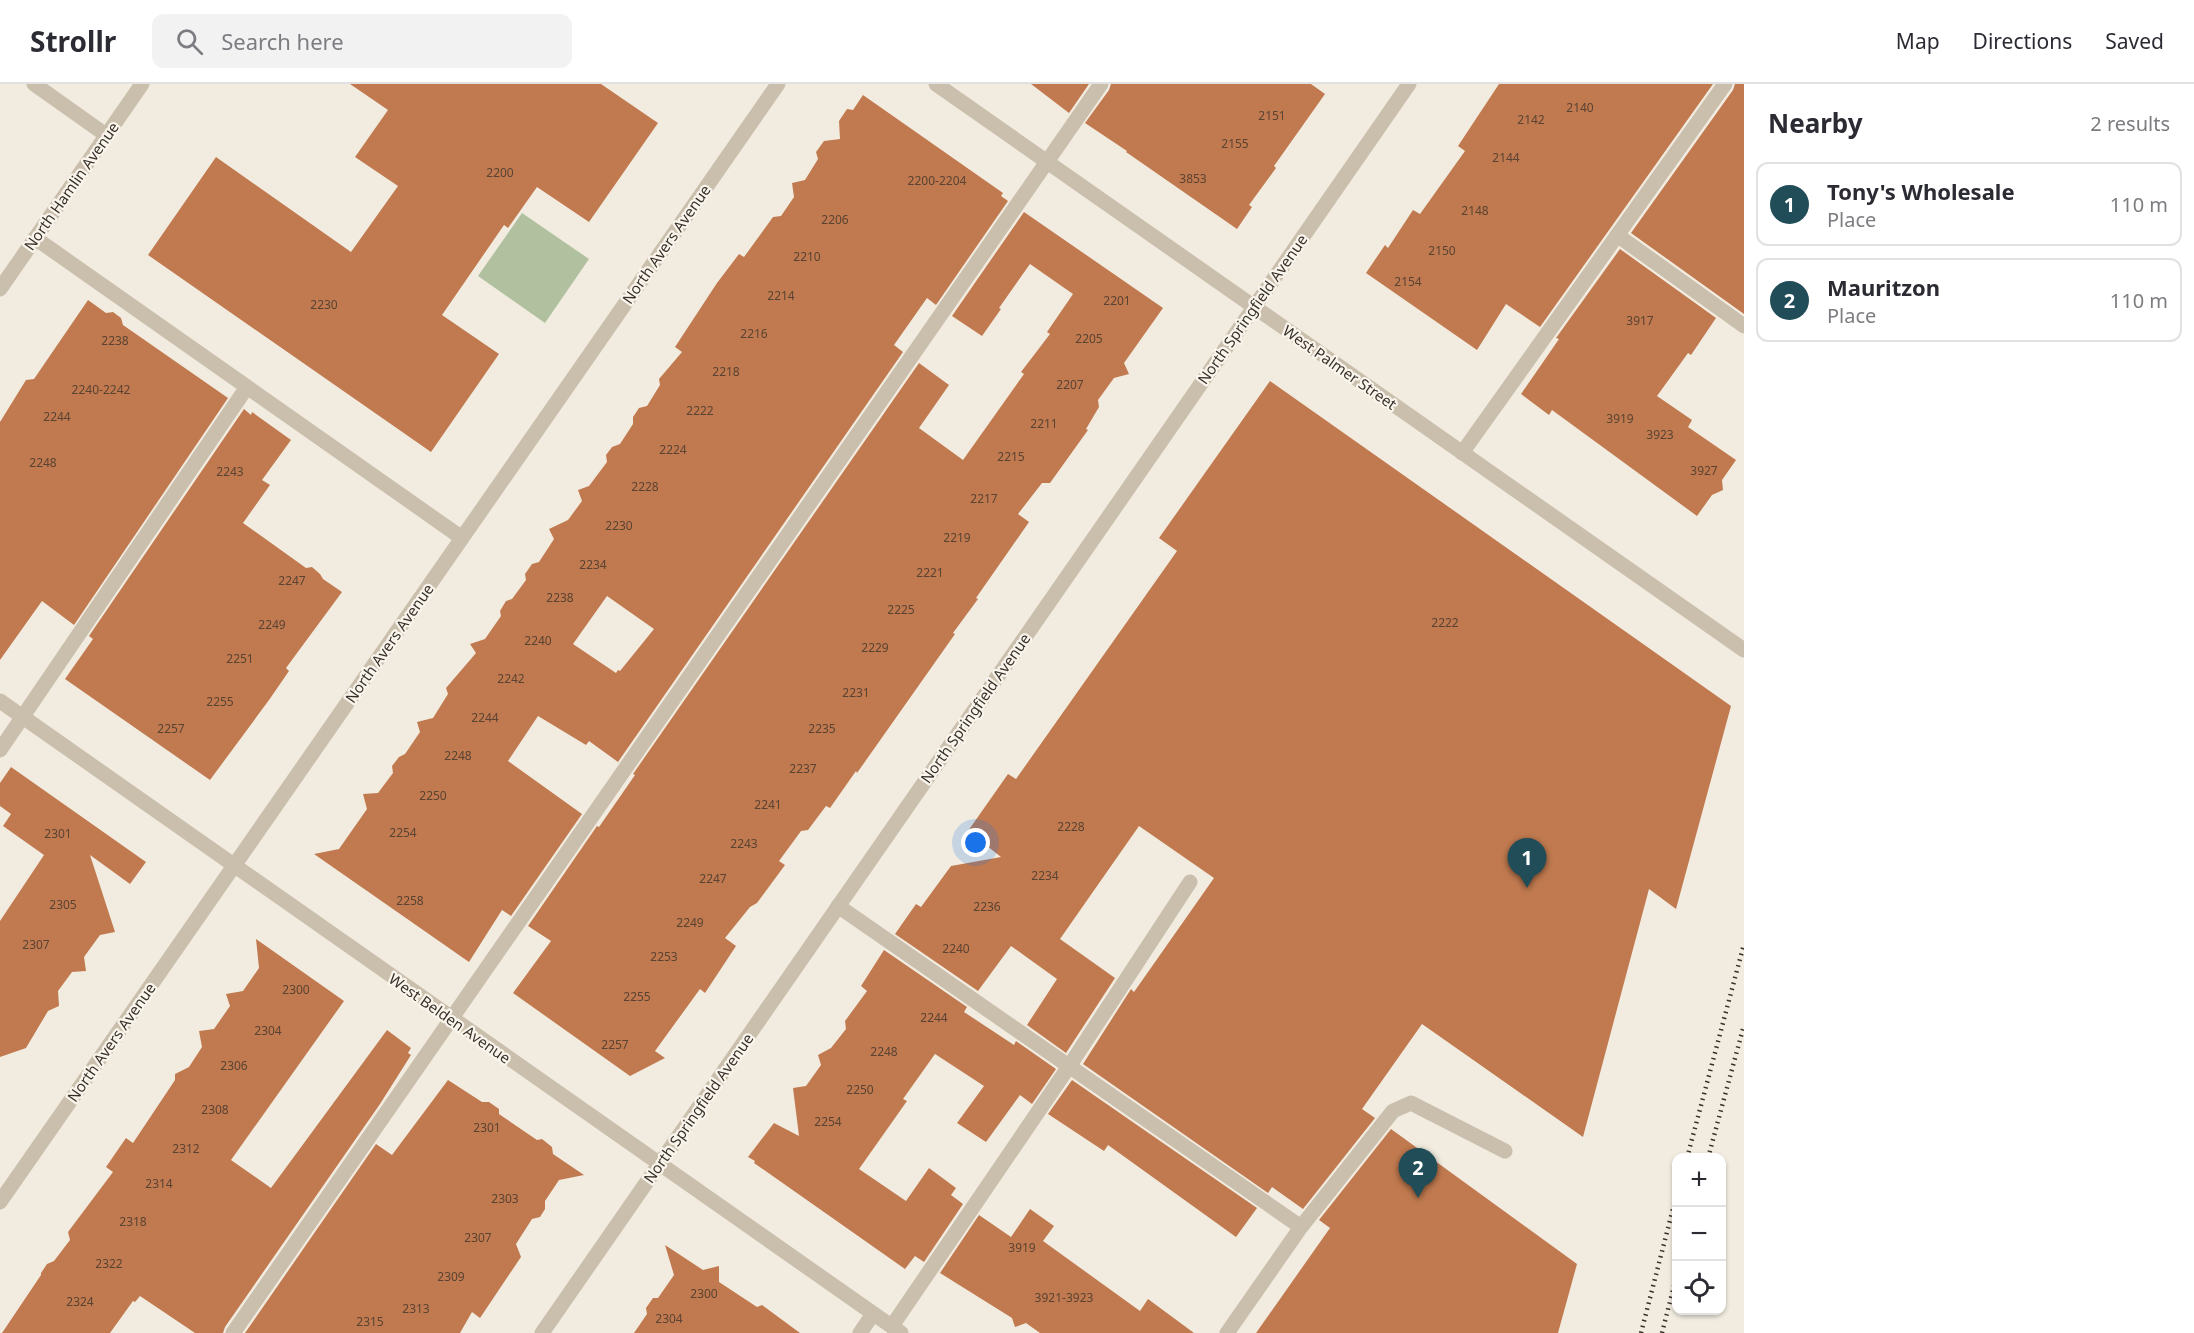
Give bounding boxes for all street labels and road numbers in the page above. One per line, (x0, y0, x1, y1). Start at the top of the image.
street label: North Hamlin Avenue (19, 118, 123, 254)
street label: North Avers Avenue (617, 181, 715, 307)
street label: North Springfield Avenue (1193, 230, 1311, 388)
street label: West Palmer Street (1279, 320, 1401, 414)
street label: North Avers Avenue (340, 580, 438, 706)
street label: North Springfield Avenue (916, 629, 1034, 787)
street label: West Belden Avenue (385, 968, 515, 1068)
street label: North Avers Avenue (62, 979, 160, 1105)
street label: North Springfield Avenue (639, 1029, 757, 1187)

